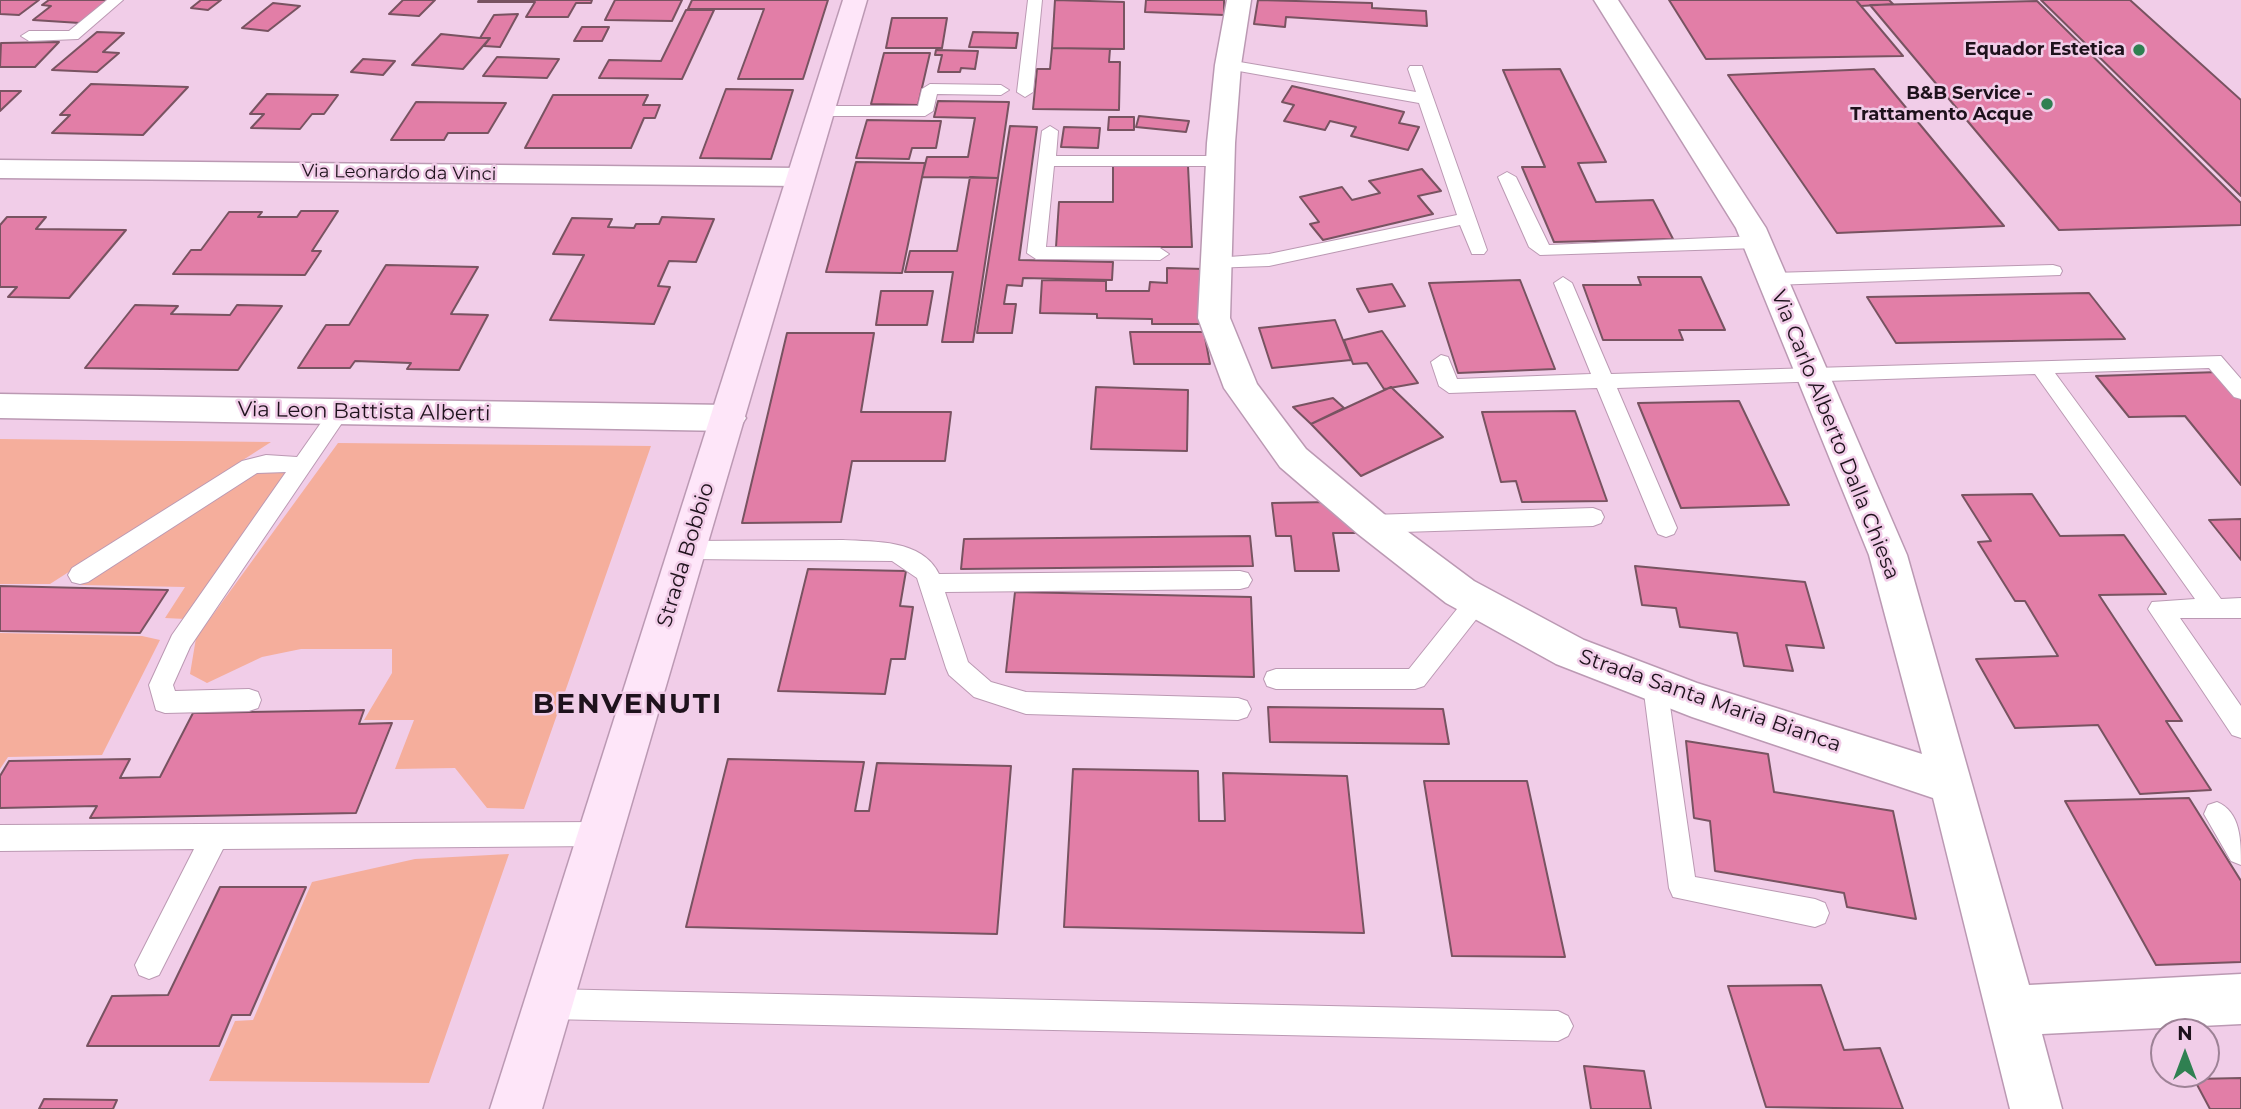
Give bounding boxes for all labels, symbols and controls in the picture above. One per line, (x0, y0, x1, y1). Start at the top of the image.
place label: Equador Estetica (1964, 39, 2125, 61)
marker: Equador Estetica (2131, 42, 2147, 58)
place label: B&B Service - Trattamento Acque (1850, 83, 2033, 126)
marker: B&B Service - Trattamento Acque (2039, 96, 2055, 112)
street label: Via Leonardo da Vinci (301, 161, 497, 185)
street label: Via Carlo Alberto Dalla Chiesa (1765, 287, 1905, 583)
street label: Via Leon Battista Alberti (237, 397, 491, 427)
street label: Strada Bobbio (652, 480, 720, 630)
street label: Strada Santa Maria Bianca (1576, 644, 1844, 758)
district label: BENVENUTI (534, 688, 722, 722)
north arrow (2150, 1018, 2220, 1088)
text: N (2177, 1022, 2193, 1045)

